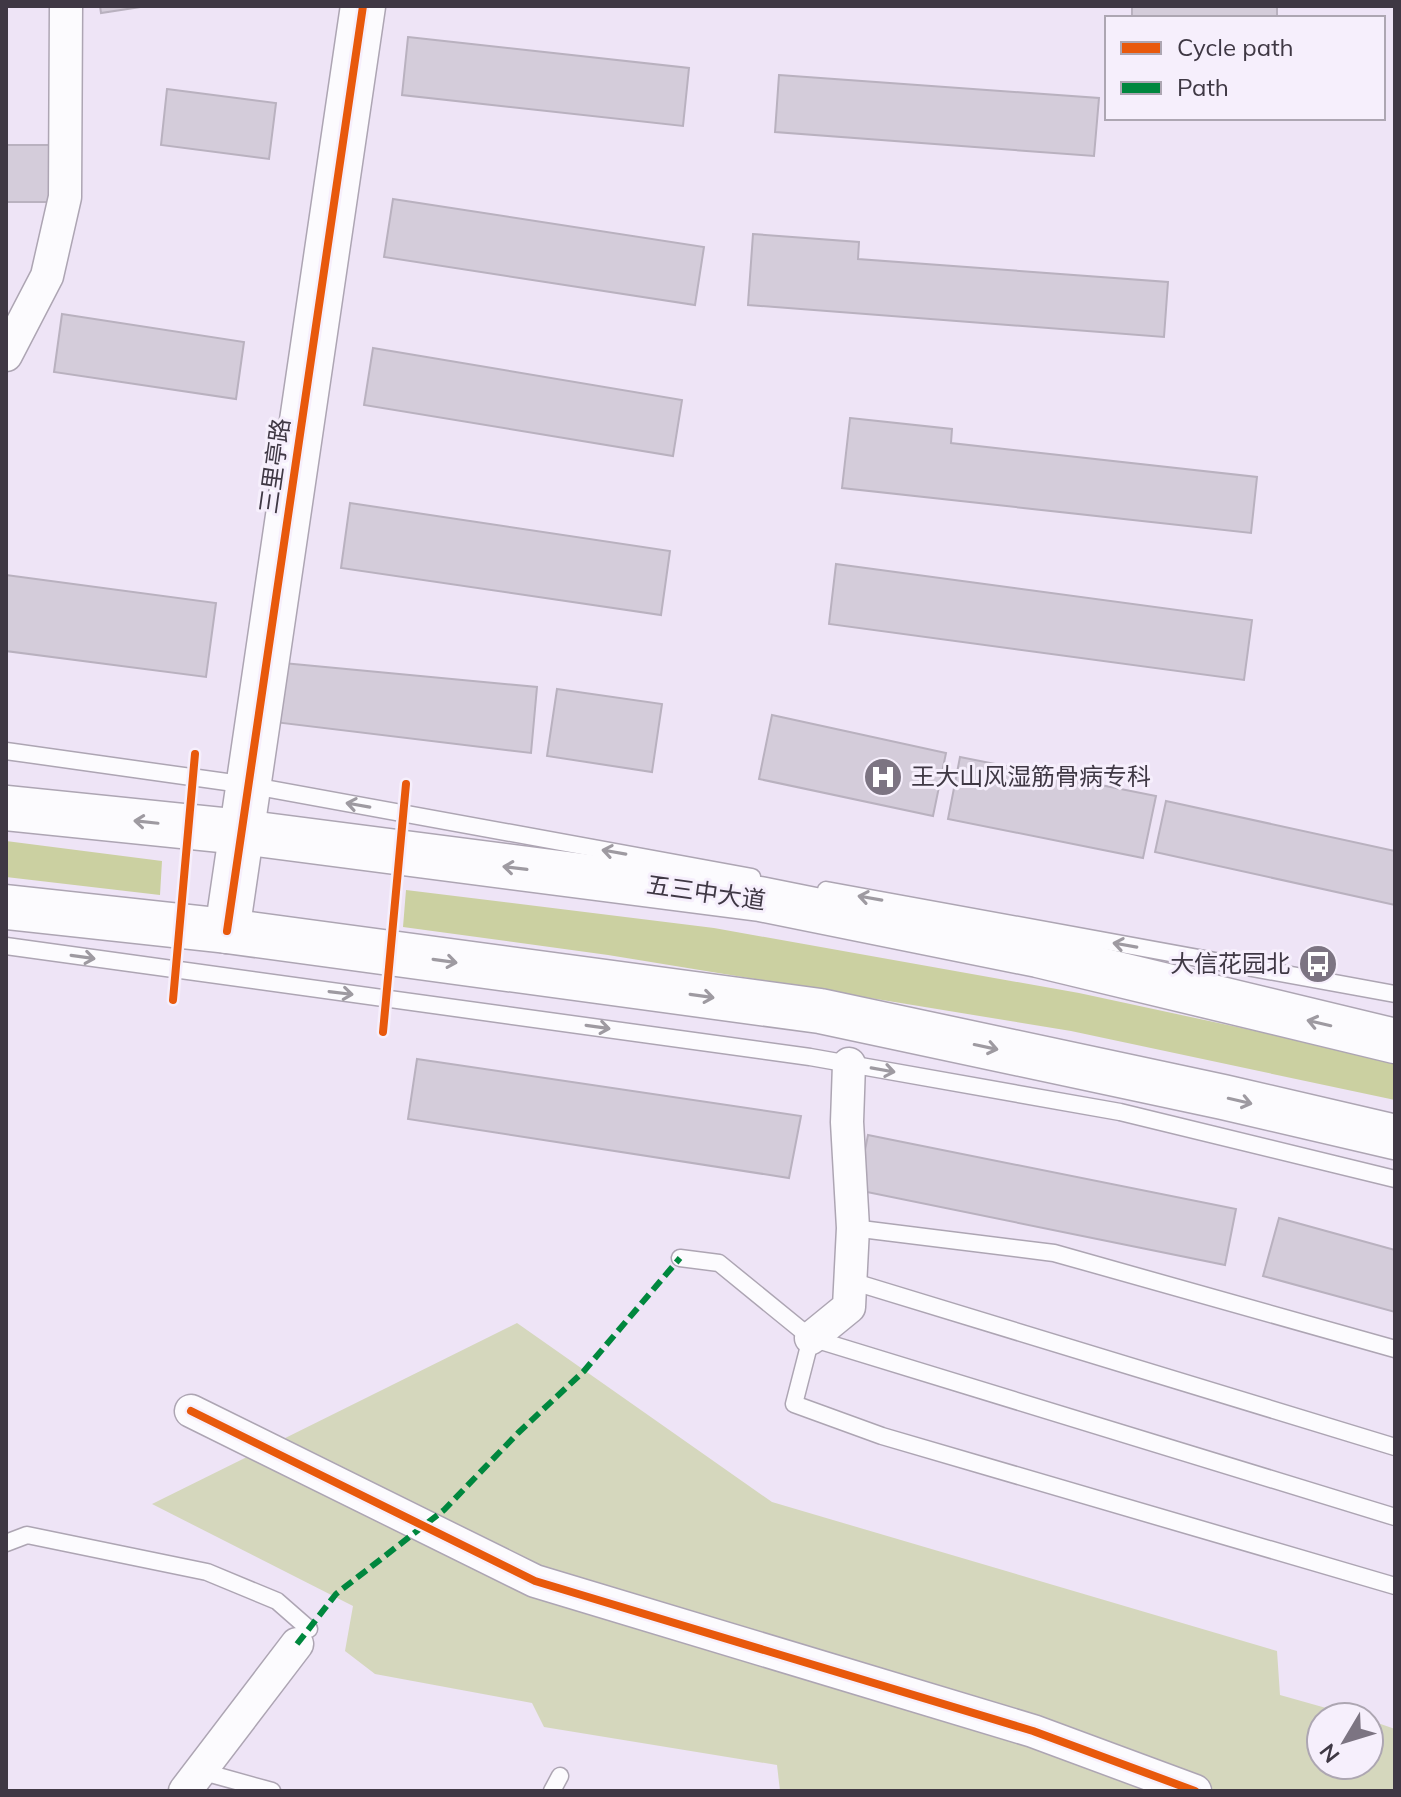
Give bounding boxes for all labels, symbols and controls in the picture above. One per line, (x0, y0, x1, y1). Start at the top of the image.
legend (1105, 16, 1385, 120)
text: Cycle path (1177, 32, 1294, 62)
text: Path (1177, 72, 1229, 102)
street label: 三里亭路 (252, 416, 296, 515)
hospital icon: 王大山风湿筋骨病专科 (862, 756, 904, 798)
place label: 王大山风湿筋骨病专科 (911, 761, 1151, 791)
one-way arrow (346, 797, 371, 812)
one-way arrow (133, 815, 159, 830)
one-way arrow (602, 843, 627, 858)
one-way arrow (503, 860, 528, 875)
street label: 五三中大道 (645, 869, 768, 915)
one-way arrow (857, 890, 883, 905)
one-way arrow (1113, 936, 1139, 951)
bus stop icon: 大信花园北 (1297, 943, 1339, 985)
place label: 大信花园北 (1170, 948, 1290, 978)
one-way arrow (70, 950, 95, 965)
one-way arrow (432, 954, 457, 969)
one-way arrow (328, 986, 353, 1001)
one-way arrow (688, 988, 715, 1003)
one-way arrow (1307, 1015, 1332, 1030)
one-way arrow (585, 1020, 611, 1035)
one-way arrow (972, 1040, 998, 1055)
one-way arrow (870, 1063, 896, 1078)
one-way arrow (1226, 1094, 1252, 1109)
north arrow (1305, 1701, 1385, 1781)
text: N (1313, 1738, 1345, 1768)

